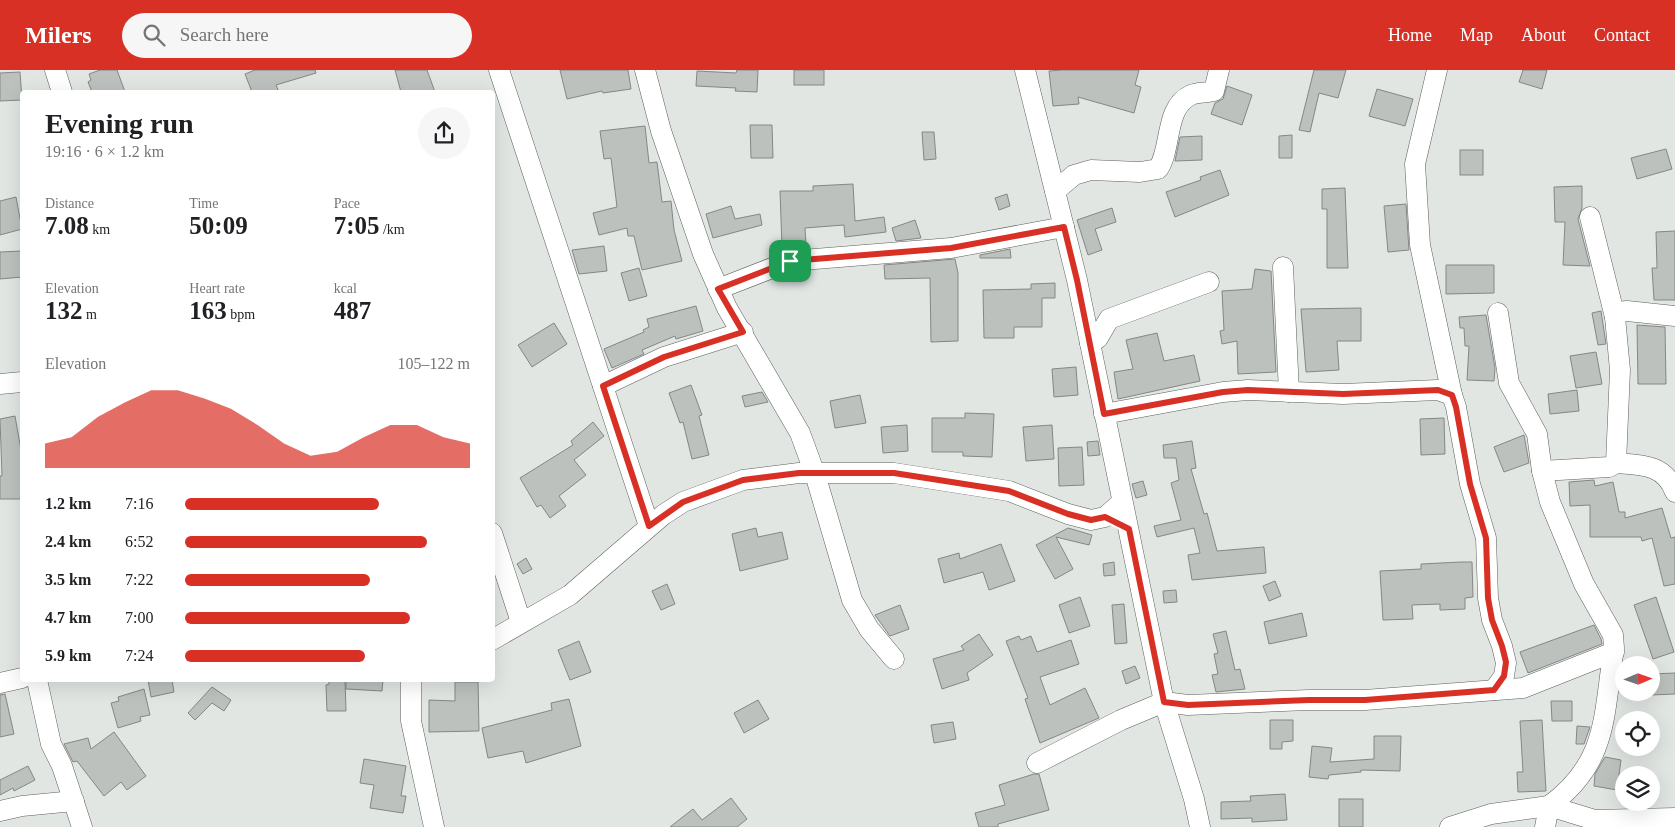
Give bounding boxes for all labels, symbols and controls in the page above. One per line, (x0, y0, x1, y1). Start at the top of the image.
search box (122, 13, 472, 58)
icon: search (140, 21, 168, 49)
text: Milers (25, 22, 92, 48)
text: Search here (180, 24, 269, 45)
text: Home (1388, 25, 1432, 45)
text: Map (1460, 25, 1493, 45)
text: About (1521, 25, 1566, 45)
text: Contact (1594, 25, 1650, 45)
button: share (418, 107, 470, 159)
text: Evening run (45, 108, 194, 139)
text: 19:16 · 6 × 1.2 km (45, 143, 164, 160)
text: Distance (45, 196, 94, 211)
text: Time (189, 196, 218, 211)
text: Pace (334, 196, 360, 211)
text: 7.08 (45, 212, 89, 239)
text: 50:09 (189, 212, 248, 239)
text: 7:05 (334, 212, 379, 239)
text: km (89, 222, 110, 237)
text: /km (379, 222, 405, 237)
pin (769, 240, 811, 282)
icon: arrive (776, 247, 804, 275)
text: Elevation (45, 281, 99, 296)
text: Heart rate (189, 281, 245, 296)
text: kcal (334, 281, 357, 296)
text: 132 (45, 297, 83, 324)
text: 163 (189, 297, 227, 324)
text: 487 (334, 297, 371, 324)
text: m (83, 307, 97, 322)
text: bpm (227, 307, 255, 322)
text: Elevation (45, 355, 106, 372)
text: 105–122 m (398, 355, 470, 372)
text: 1.2 km (45, 495, 91, 512)
text: 7:16 (125, 495, 153, 512)
text: 2.4 km (45, 533, 91, 550)
text: 6:52 (125, 533, 153, 550)
text: 3.5 km (45, 571, 91, 588)
text: 7:22 (125, 571, 153, 588)
text: 4.7 km (45, 609, 91, 626)
text: 7:00 (125, 609, 153, 626)
text: 5.9 km (45, 647, 91, 664)
text: 7:24 (125, 647, 153, 664)
north arrow (1615, 656, 1660, 701)
map controls (1615, 656, 1660, 811)
button: locate (1615, 711, 1660, 756)
button: layers (1615, 766, 1660, 811)

